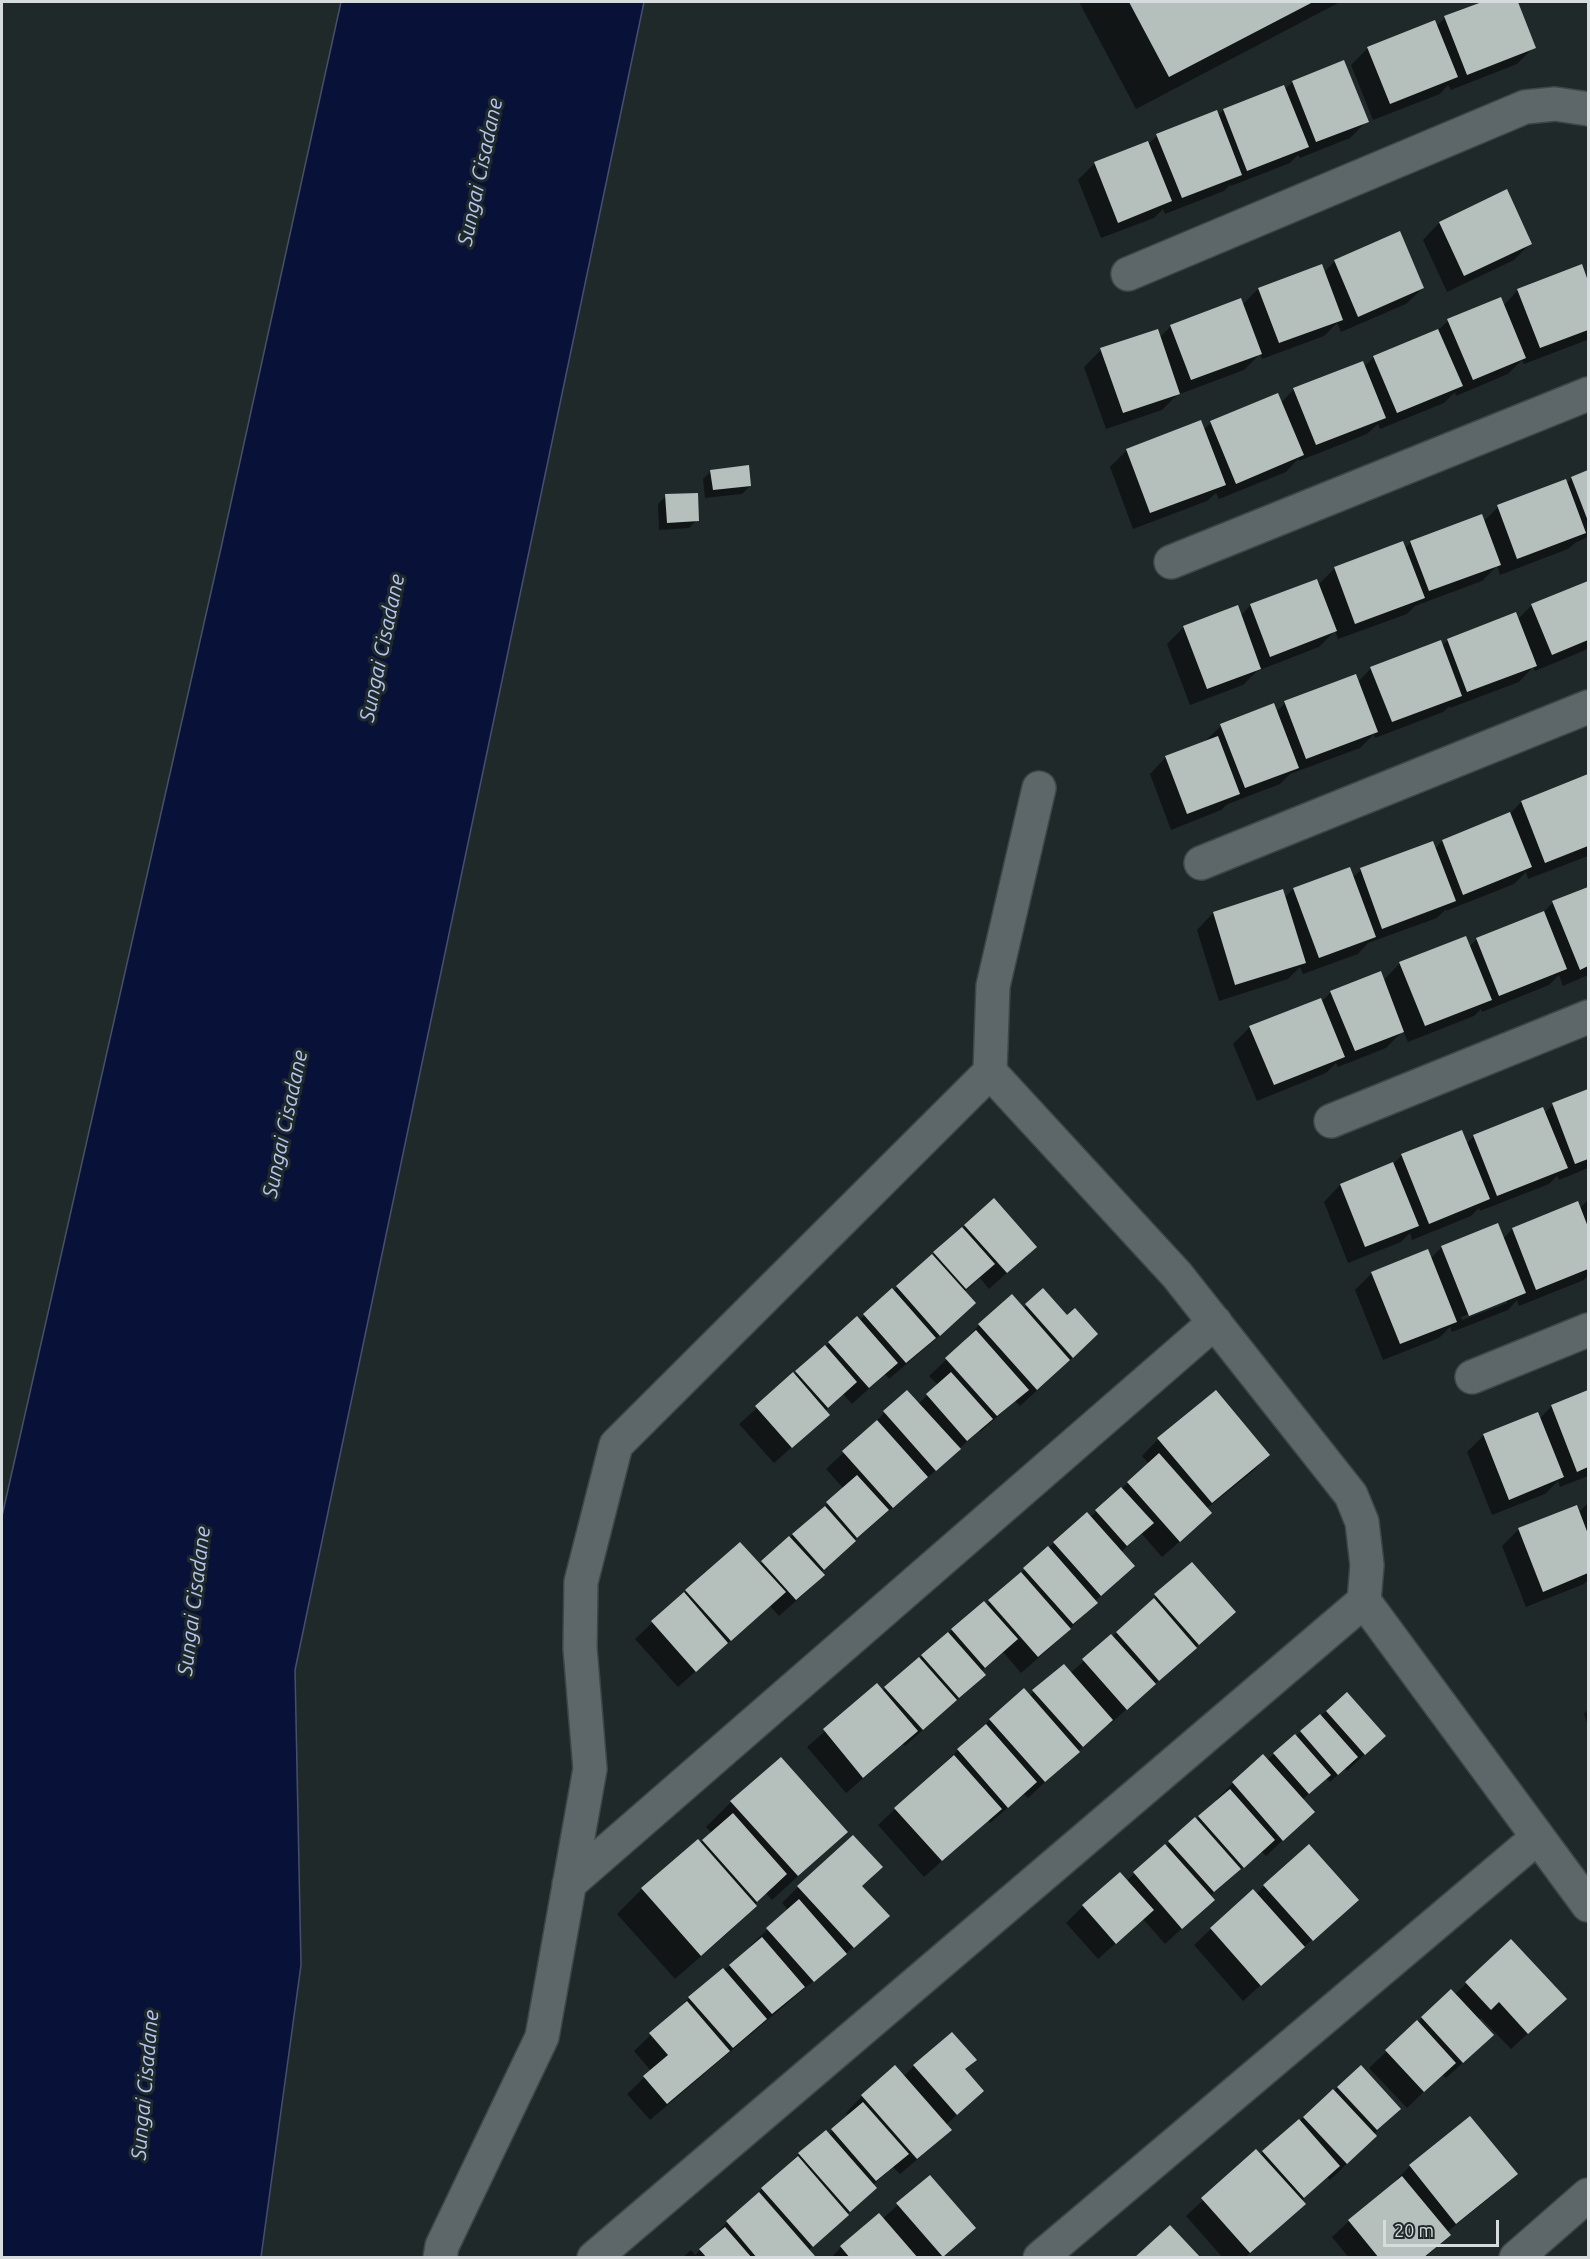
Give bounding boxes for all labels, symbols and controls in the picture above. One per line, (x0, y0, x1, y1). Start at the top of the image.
water label: Sungai Cisadane (452, 96, 508, 248)
water label: Sungai Cisadane (354, 572, 410, 724)
water label: Sungai Cisadane (257, 1048, 313, 1200)
water label: Sungai Cisadane (172, 1525, 216, 1677)
water label: Sungai Cisadane (126, 2009, 164, 2161)
scale bar (1386, 2208, 1502, 2246)
text: 20 m (1394, 2220, 1434, 2240)

